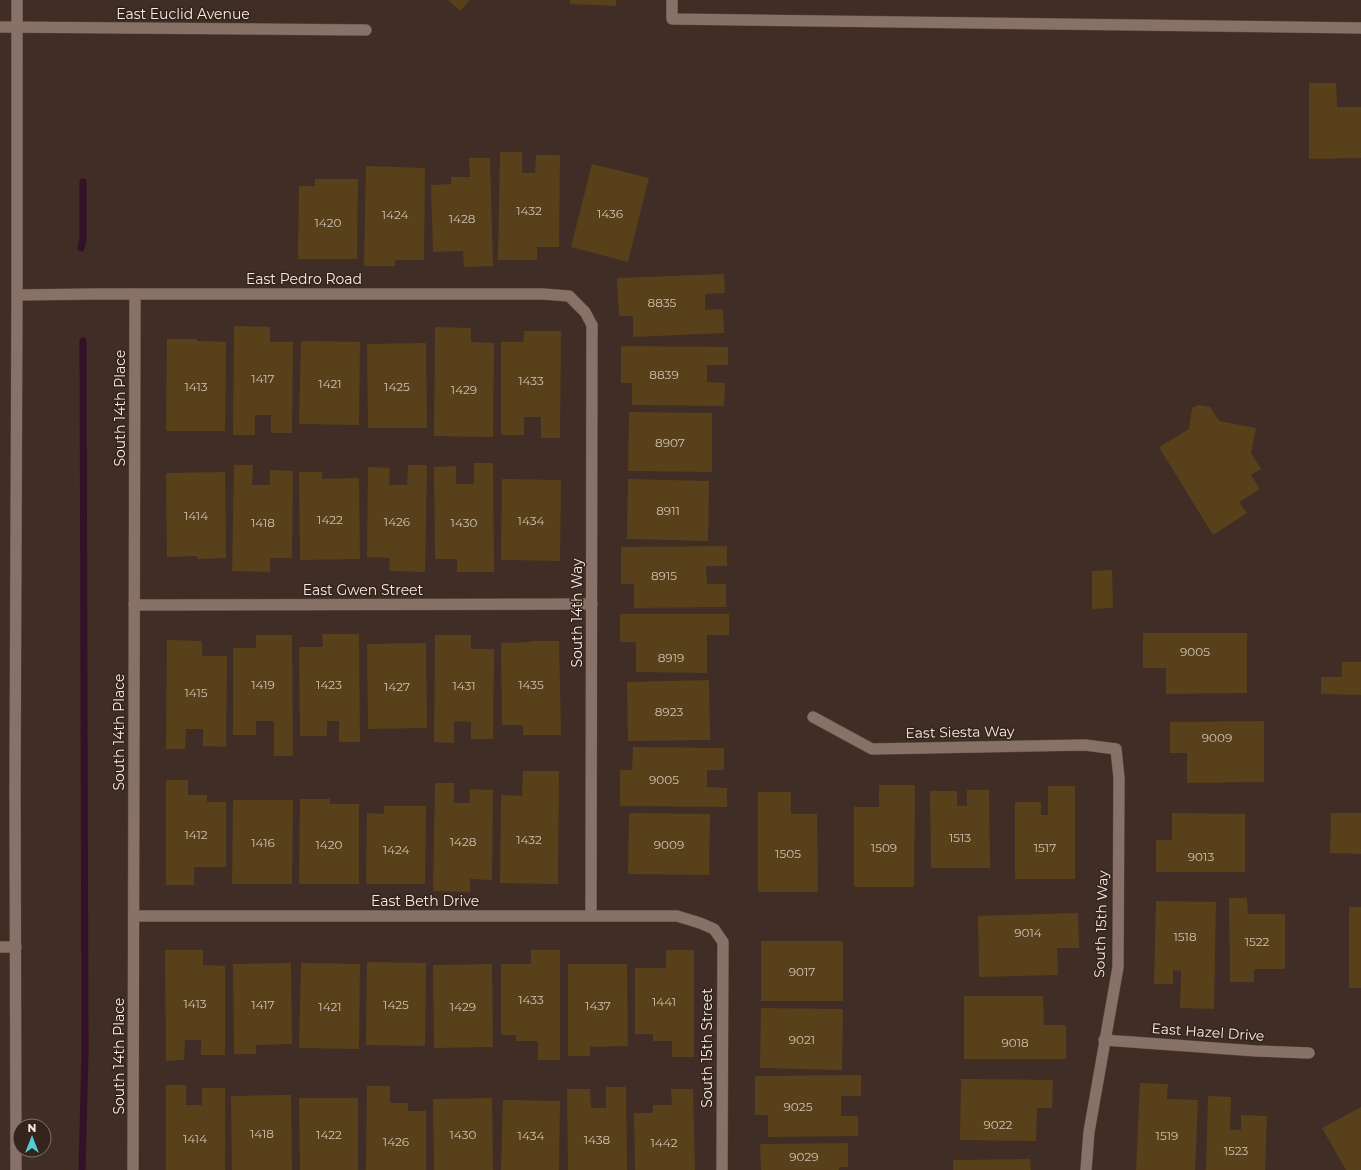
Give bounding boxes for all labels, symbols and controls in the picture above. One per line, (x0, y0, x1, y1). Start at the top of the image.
street label: East Euclid Avenue (116, 5, 250, 23)
house number: 1432 (516, 203, 542, 218)
house number: 1436 (597, 206, 623, 221)
house number: 1424 (382, 207, 408, 222)
house number: 1428 (449, 211, 476, 226)
house number: 1420 (315, 215, 342, 230)
street label: East Pedro Road (246, 270, 362, 288)
house number: 8835 (648, 295, 677, 310)
street label: South 14th Place (111, 349, 129, 467)
house number: 8839 (649, 367, 679, 382)
house number: 1417 (251, 371, 275, 386)
house number: 1433 (518, 373, 544, 388)
house number: 1421 (318, 376, 342, 391)
house number: 1413 (184, 379, 208, 394)
house number: 1425 (384, 379, 410, 394)
house number: 1429 (451, 382, 477, 397)
house number: 8907 (655, 435, 685, 450)
house number: 8911 (656, 503, 680, 518)
house number: 1414 (184, 508, 208, 523)
house number: 1422 (317, 512, 343, 527)
house number: 1434 (518, 513, 544, 528)
house number: 1426 (384, 514, 410, 529)
house number: 1418 (251, 515, 275, 530)
house number: 1430 (451, 515, 477, 530)
street label: South 14th Way (568, 558, 586, 668)
house number: 8915 (651, 568, 677, 583)
street label: East Gwen Street (303, 581, 424, 599)
house number: 9005 (1180, 644, 1210, 659)
house number: 8919 (658, 650, 684, 665)
street label: South 14th Place (110, 673, 128, 791)
house number: 1419 (251, 677, 275, 692)
house number: 1423 (316, 677, 342, 692)
house number: 1435 (518, 677, 544, 692)
house number: 1431 (452, 678, 476, 693)
house number: 1427 (384, 679, 410, 694)
house number: 1415 (184, 685, 208, 700)
house number: 8923 (655, 704, 683, 719)
street label: East Siesta Way (905, 722, 1015, 742)
house number: 9009 (1202, 730, 1232, 745)
house number: 9005 (649, 772, 679, 787)
house number: 1412 (184, 827, 208, 842)
house number: 1513 (949, 830, 971, 845)
house number: 1432 (516, 832, 542, 847)
house number: 1428 (450, 834, 477, 849)
house number: 1416 (251, 835, 275, 850)
house number: 1420 (316, 837, 343, 852)
house number: 9009 (654, 837, 684, 852)
house number: 1509 (871, 840, 897, 855)
house number: 1517 (1034, 840, 1056, 855)
house number: 1424 (383, 842, 409, 857)
house number: 1505 (775, 846, 801, 861)
house number: 9013 (1188, 849, 1214, 864)
street label: South 15th Way (1090, 869, 1112, 978)
street label: East Beth Drive (371, 892, 479, 910)
house number: 9014 (1014, 925, 1042, 940)
house number: 1518 (1173, 929, 1197, 944)
house number: 1522 (1245, 934, 1270, 949)
house number: 9017 (789, 964, 815, 979)
street label: South 15th Street (698, 988, 716, 1108)
house number: 1433 (518, 992, 544, 1007)
house number: 1441 (652, 994, 676, 1009)
house number: 1413 (183, 996, 207, 1011)
street label: South 14th Place (110, 997, 128, 1115)
house number: 1417 (251, 997, 275, 1012)
house number: 1425 (383, 997, 409, 1012)
house number: 1437 (585, 998, 611, 1013)
house number: 1421 (318, 999, 342, 1014)
house number: 1429 (450, 999, 476, 1014)
street label: East Hazel Drive (1151, 1019, 1265, 1045)
house number: 9021 (789, 1032, 815, 1047)
house number: 9018 (1001, 1035, 1029, 1050)
house number: 9025 (784, 1099, 813, 1114)
house number: 9022 (984, 1117, 1013, 1132)
north arrow (12, 1118, 52, 1158)
text: N (28, 1121, 36, 1135)
house number: 1418 (250, 1126, 274, 1141)
house number: 1422 (316, 1127, 342, 1142)
house number: 1430 (450, 1127, 476, 1142)
house number: 1434 (518, 1128, 544, 1143)
house number: 1519 (1156, 1128, 1178, 1143)
house number: 1414 (183, 1131, 207, 1146)
house number: 1438 (584, 1132, 611, 1147)
house number: 1426 (383, 1134, 409, 1149)
house number: 1442 (651, 1135, 678, 1150)
house number: 1523 (1224, 1143, 1249, 1158)
house number: 9029 (789, 1149, 819, 1164)

